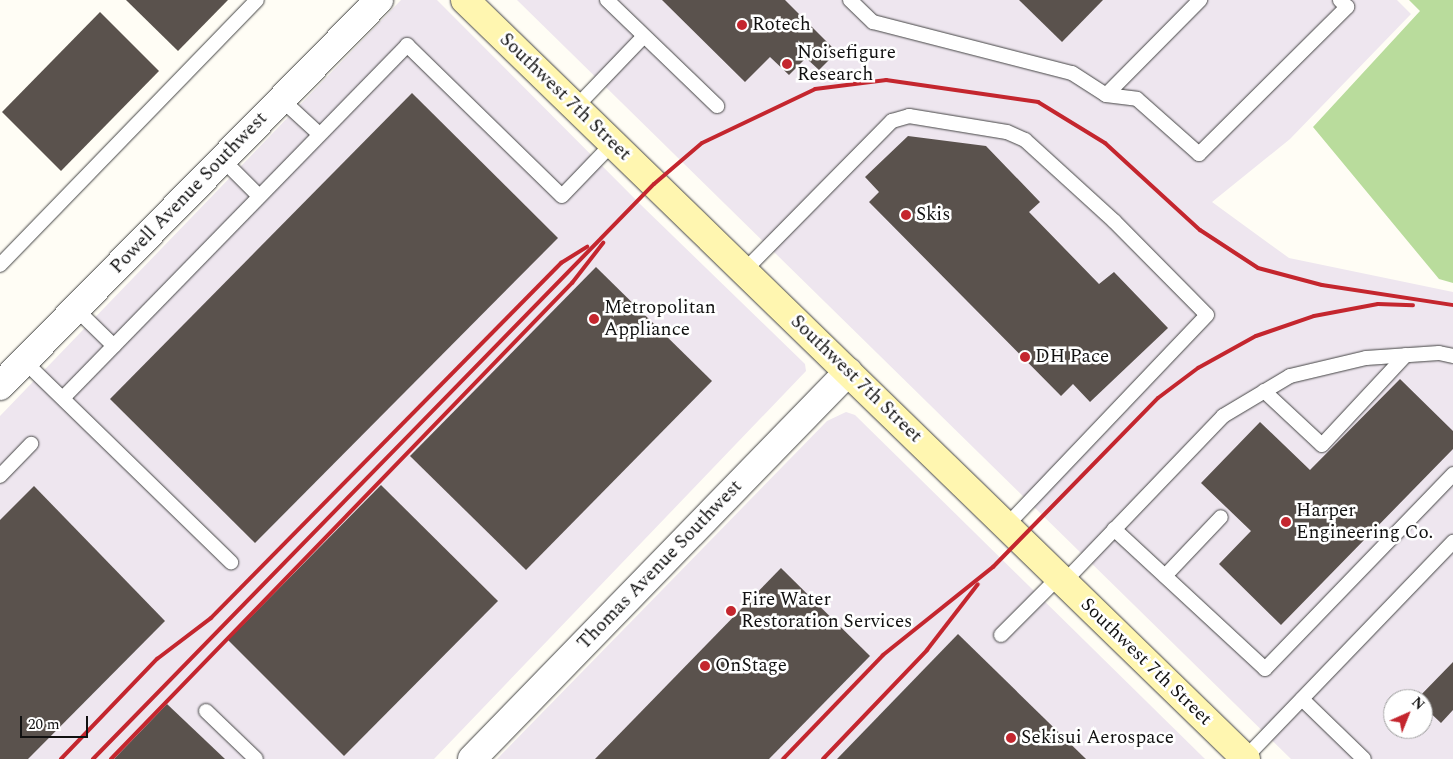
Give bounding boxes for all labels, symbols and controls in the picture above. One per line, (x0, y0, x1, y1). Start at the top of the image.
place label: Rotech (752, 14, 811, 36)
marker: Rotech (736, 19, 748, 31)
street label: Southwest 7th Street (495, 28, 635, 166)
place label: Noisefigure Research (797, 42, 896, 86)
marker: Noisefigure Research (781, 58, 793, 70)
street label: Powell Avenue Southwest (106, 107, 272, 279)
place label: Skis (916, 204, 950, 226)
marker: Skis (900, 209, 912, 221)
place label: Metropolitan Appliance (604, 297, 716, 341)
street label: Southwest 7th Street (786, 310, 926, 448)
marker: Metropolitan Appliance (588, 313, 600, 325)
place label: DH Pace (1035, 346, 1109, 368)
marker: DH Pace (1019, 351, 1031, 363)
street label: Thomas Avenue Southwest (573, 475, 747, 655)
place label: Harper Engineering Co. (1296, 500, 1433, 544)
marker: Harper Engineering Co. (1280, 516, 1292, 528)
place label: Fire Water Restoration Services (741, 589, 912, 633)
street label: Southwest 7th Street (1076, 593, 1216, 731)
marker: Fire Water Restoration Services (725, 605, 737, 617)
place label: OnStage (715, 655, 787, 677)
marker: OnStage (699, 660, 711, 672)
north arrow (1383, 689, 1433, 739)
text: N (1407, 692, 1429, 715)
scale bar (22, 706, 90, 738)
text: 20 m (28, 713, 60, 736)
place label: Sekisui Aerospace (1021, 727, 1174, 749)
marker: Sekisui Aerospace (1005, 732, 1017, 744)

